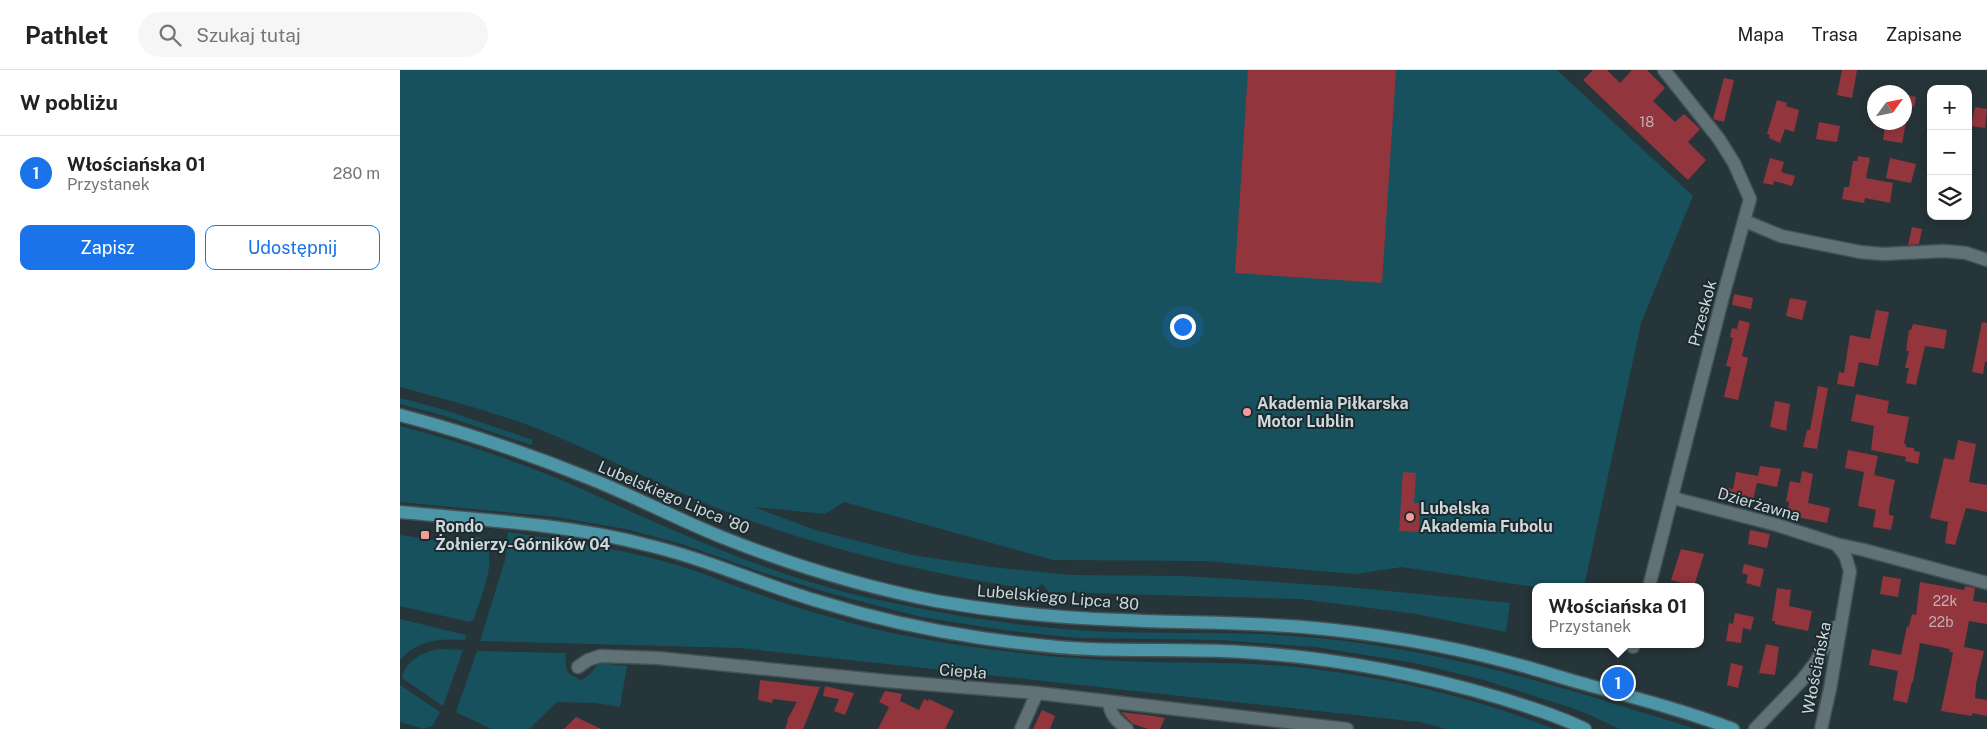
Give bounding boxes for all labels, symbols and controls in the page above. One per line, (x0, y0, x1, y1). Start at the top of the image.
search box (138, 12, 488, 57)
text: Pathlet (25, 21, 108, 49)
icon: search (156, 21, 184, 49)
text: Szukaj tutaj (196, 24, 301, 46)
text: Mapa (1737, 24, 1784, 45)
text: Trasa (1812, 24, 1858, 45)
text: Zapisane (1886, 24, 1962, 45)
north arrow (1867, 85, 1912, 130)
map controls (1927, 85, 1972, 220)
button: + (1927, 85, 1972, 130)
text: W pobliżu (20, 90, 118, 115)
house number: 18 (1640, 114, 1654, 130)
button: − (1927, 130, 1972, 175)
text: Włościańska 01 (67, 153, 206, 175)
text: 1 (33, 164, 39, 183)
text: 280 m (333, 164, 380, 183)
text: Przystanek (67, 175, 150, 194)
button: layers (1927, 175, 1972, 220)
button: Zapisz (20, 225, 195, 270)
button: Udostępnij (205, 225, 380, 270)
street label: Przeskok (1685, 278, 1720, 348)
your location (1170, 314, 1196, 340)
place label: Akademia Piłkarska Motor Lublin (1257, 394, 1409, 431)
marker: Akademia Piłkarska Motor Lublin (1241, 406, 1253, 418)
street label: Lubelskiego Lipca '80 (595, 457, 753, 538)
street label: Dzierżawna (1715, 484, 1802, 525)
place label: Lubelska Akademia Fubolu (1420, 499, 1553, 536)
marker: Lubelska Akademia Fubolu (1404, 511, 1416, 523)
place label: Rondo Żołnierzy-Górników 04 (435, 517, 610, 554)
marker: Rondo Żołnierzy-Górników 04 (419, 529, 431, 541)
street label: Lubelskiego Lipca '80 (976, 581, 1140, 614)
popup (1532, 583, 1704, 648)
house number: 22k (1933, 593, 1957, 609)
text: Włościańska 01 (1548, 595, 1688, 617)
house number: 22b (1928, 614, 1954, 630)
text: Przystanek (1548, 617, 1631, 636)
street label: Włościańska (1798, 620, 1835, 716)
street label: Ciepła (938, 660, 987, 683)
pin: 1 (1602, 664, 1634, 702)

